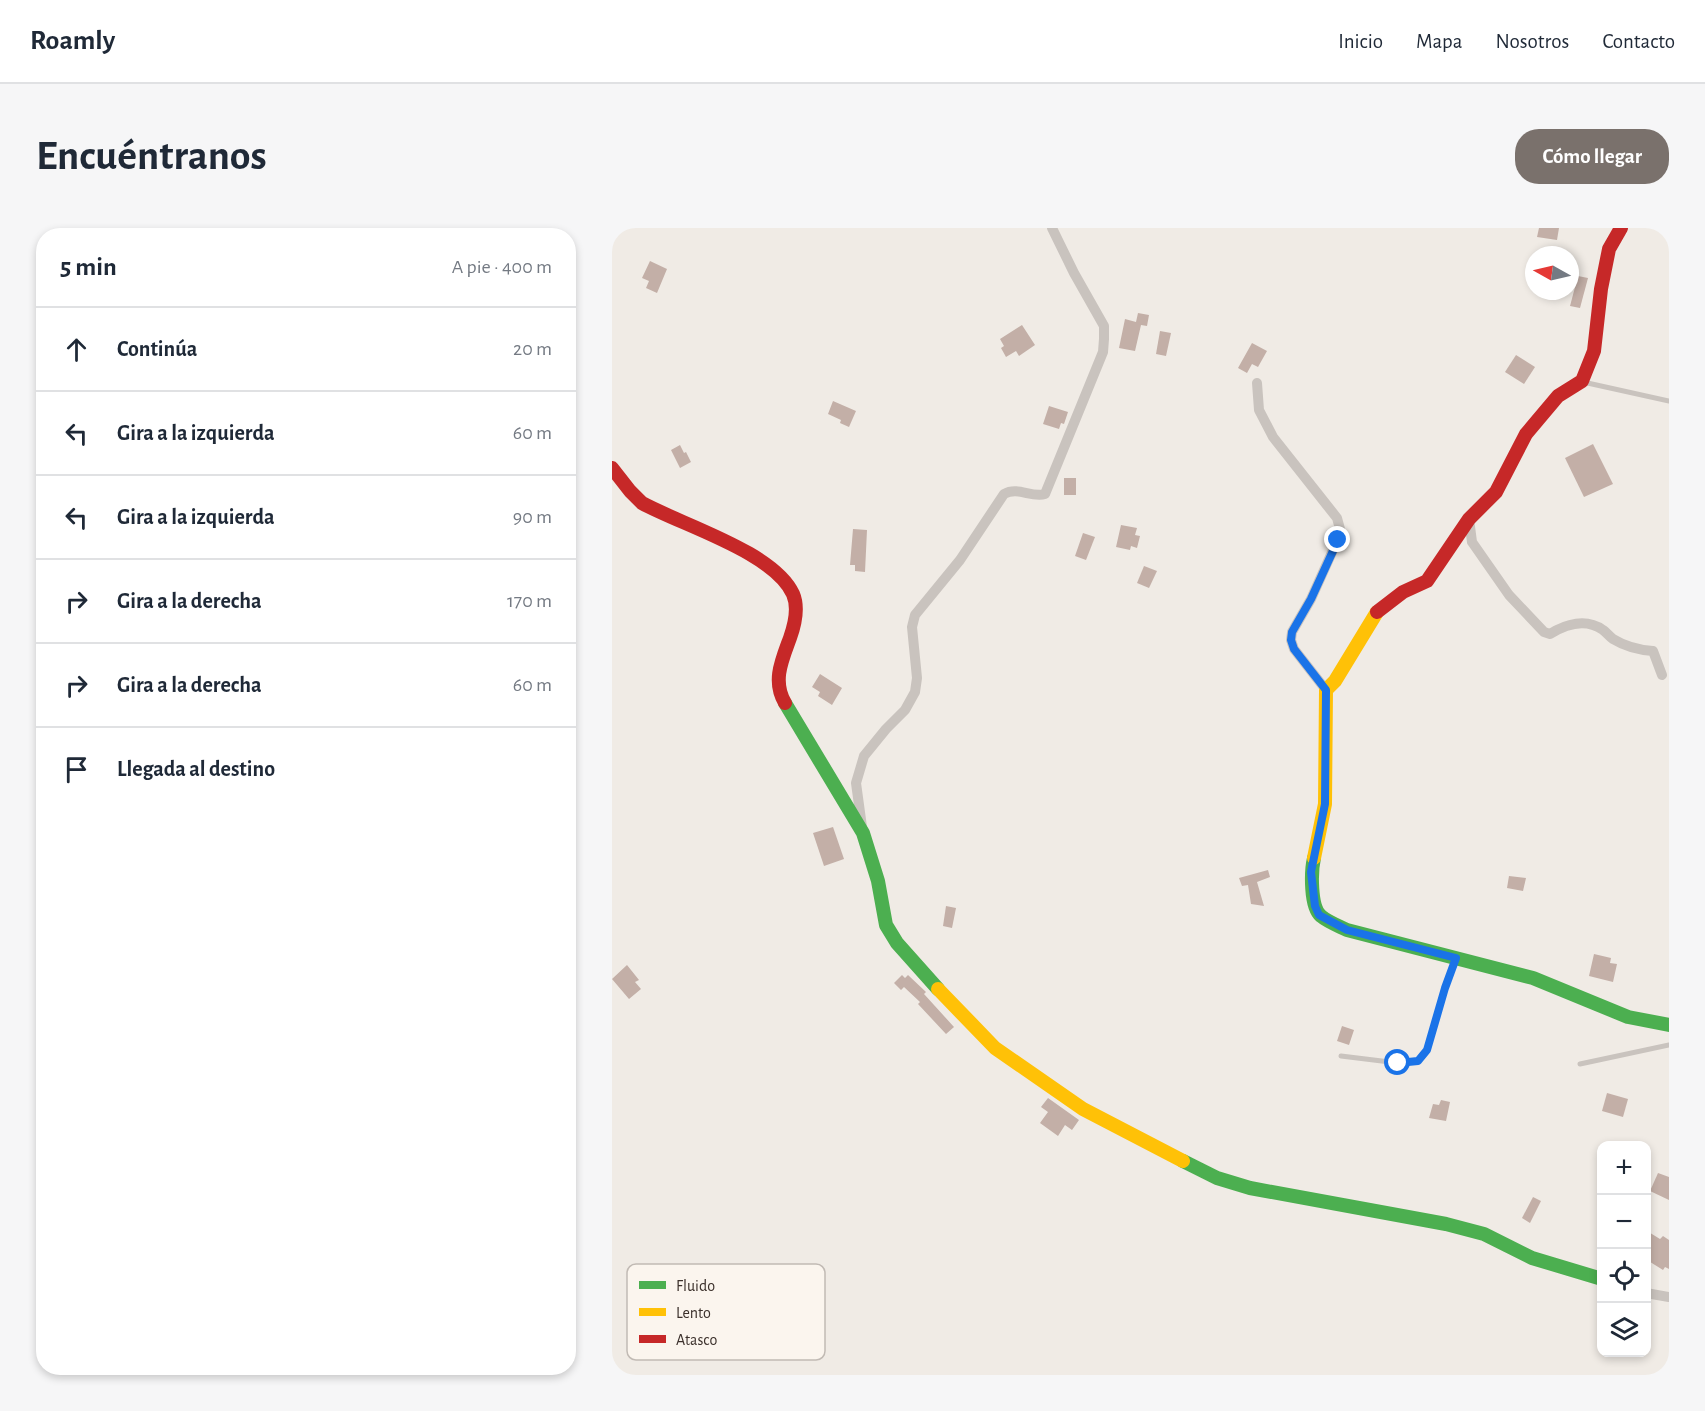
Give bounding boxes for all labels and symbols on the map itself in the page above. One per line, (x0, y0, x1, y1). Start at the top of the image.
north arrow (1525, 246, 1579, 300)
route end (1324, 526, 1350, 552)
route start (1384, 1049, 1410, 1075)
legend (627, 1264, 825, 1360)
text: Fluido (676, 1278, 715, 1294)
text: Lento (676, 1305, 711, 1321)
text: Atasco (676, 1332, 718, 1348)

